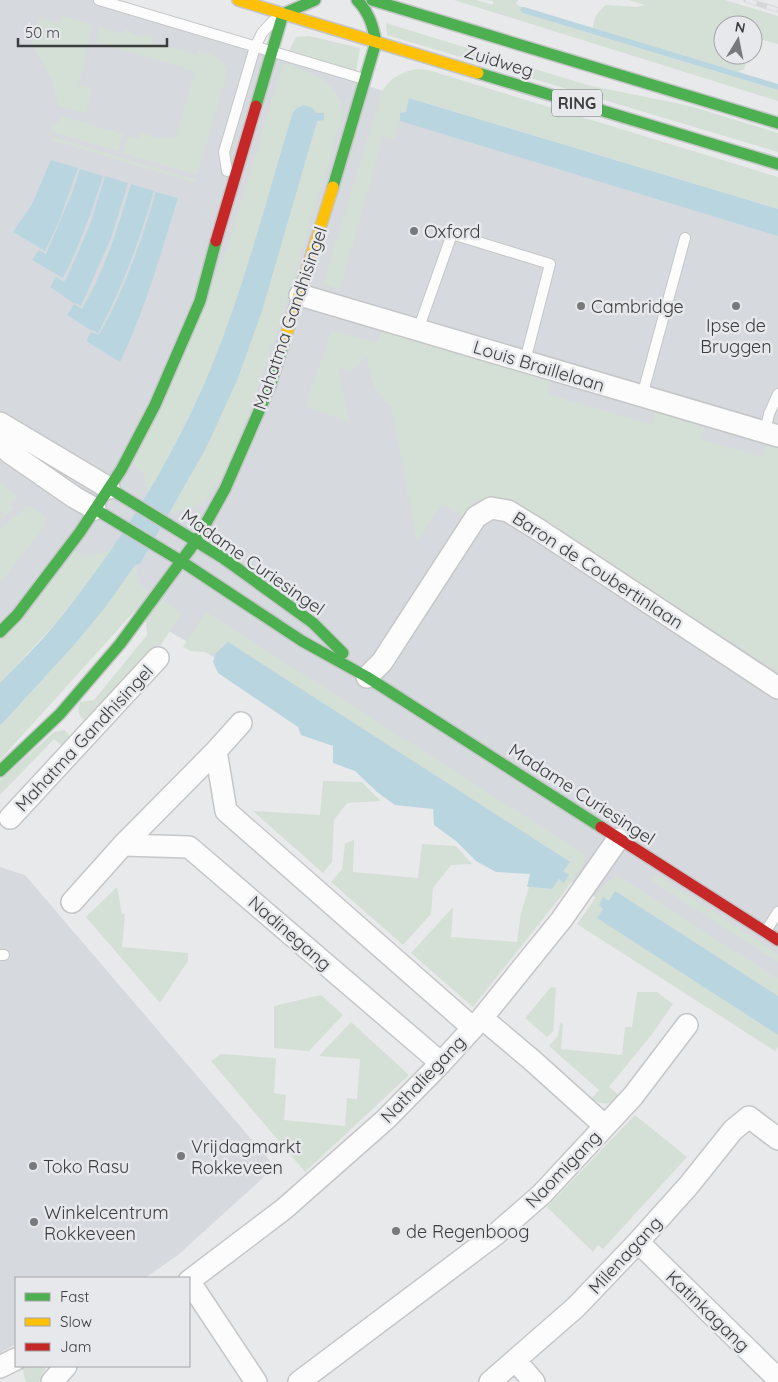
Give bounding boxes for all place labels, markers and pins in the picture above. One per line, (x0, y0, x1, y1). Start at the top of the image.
place label: Oxford (424, 220, 480, 243)
marker: Oxford (408, 225, 420, 237)
place label: Cambridge (591, 295, 684, 318)
marker: Cambridge (575, 300, 587, 312)
marker: Ipse de Bruggen (730, 300, 742, 312)
place label: Ipse de Bruggen (700, 314, 772, 358)
place label: Vrijdagmarkt Rokkeveen (191, 1135, 301, 1179)
marker: Vrijdagmarkt Rokkeveen (175, 1150, 187, 1162)
place label: Toko Rasu (43, 1155, 129, 1178)
marker: Toko Rasu (27, 1160, 39, 1172)
place label: Winkelcentrum Rokkeveen (44, 1201, 169, 1245)
marker: Winkelcentrum Rokkeveen (28, 1216, 40, 1228)
place label: de Regenboog (406, 1220, 529, 1243)
marker: de Regenboog (390, 1225, 402, 1237)

